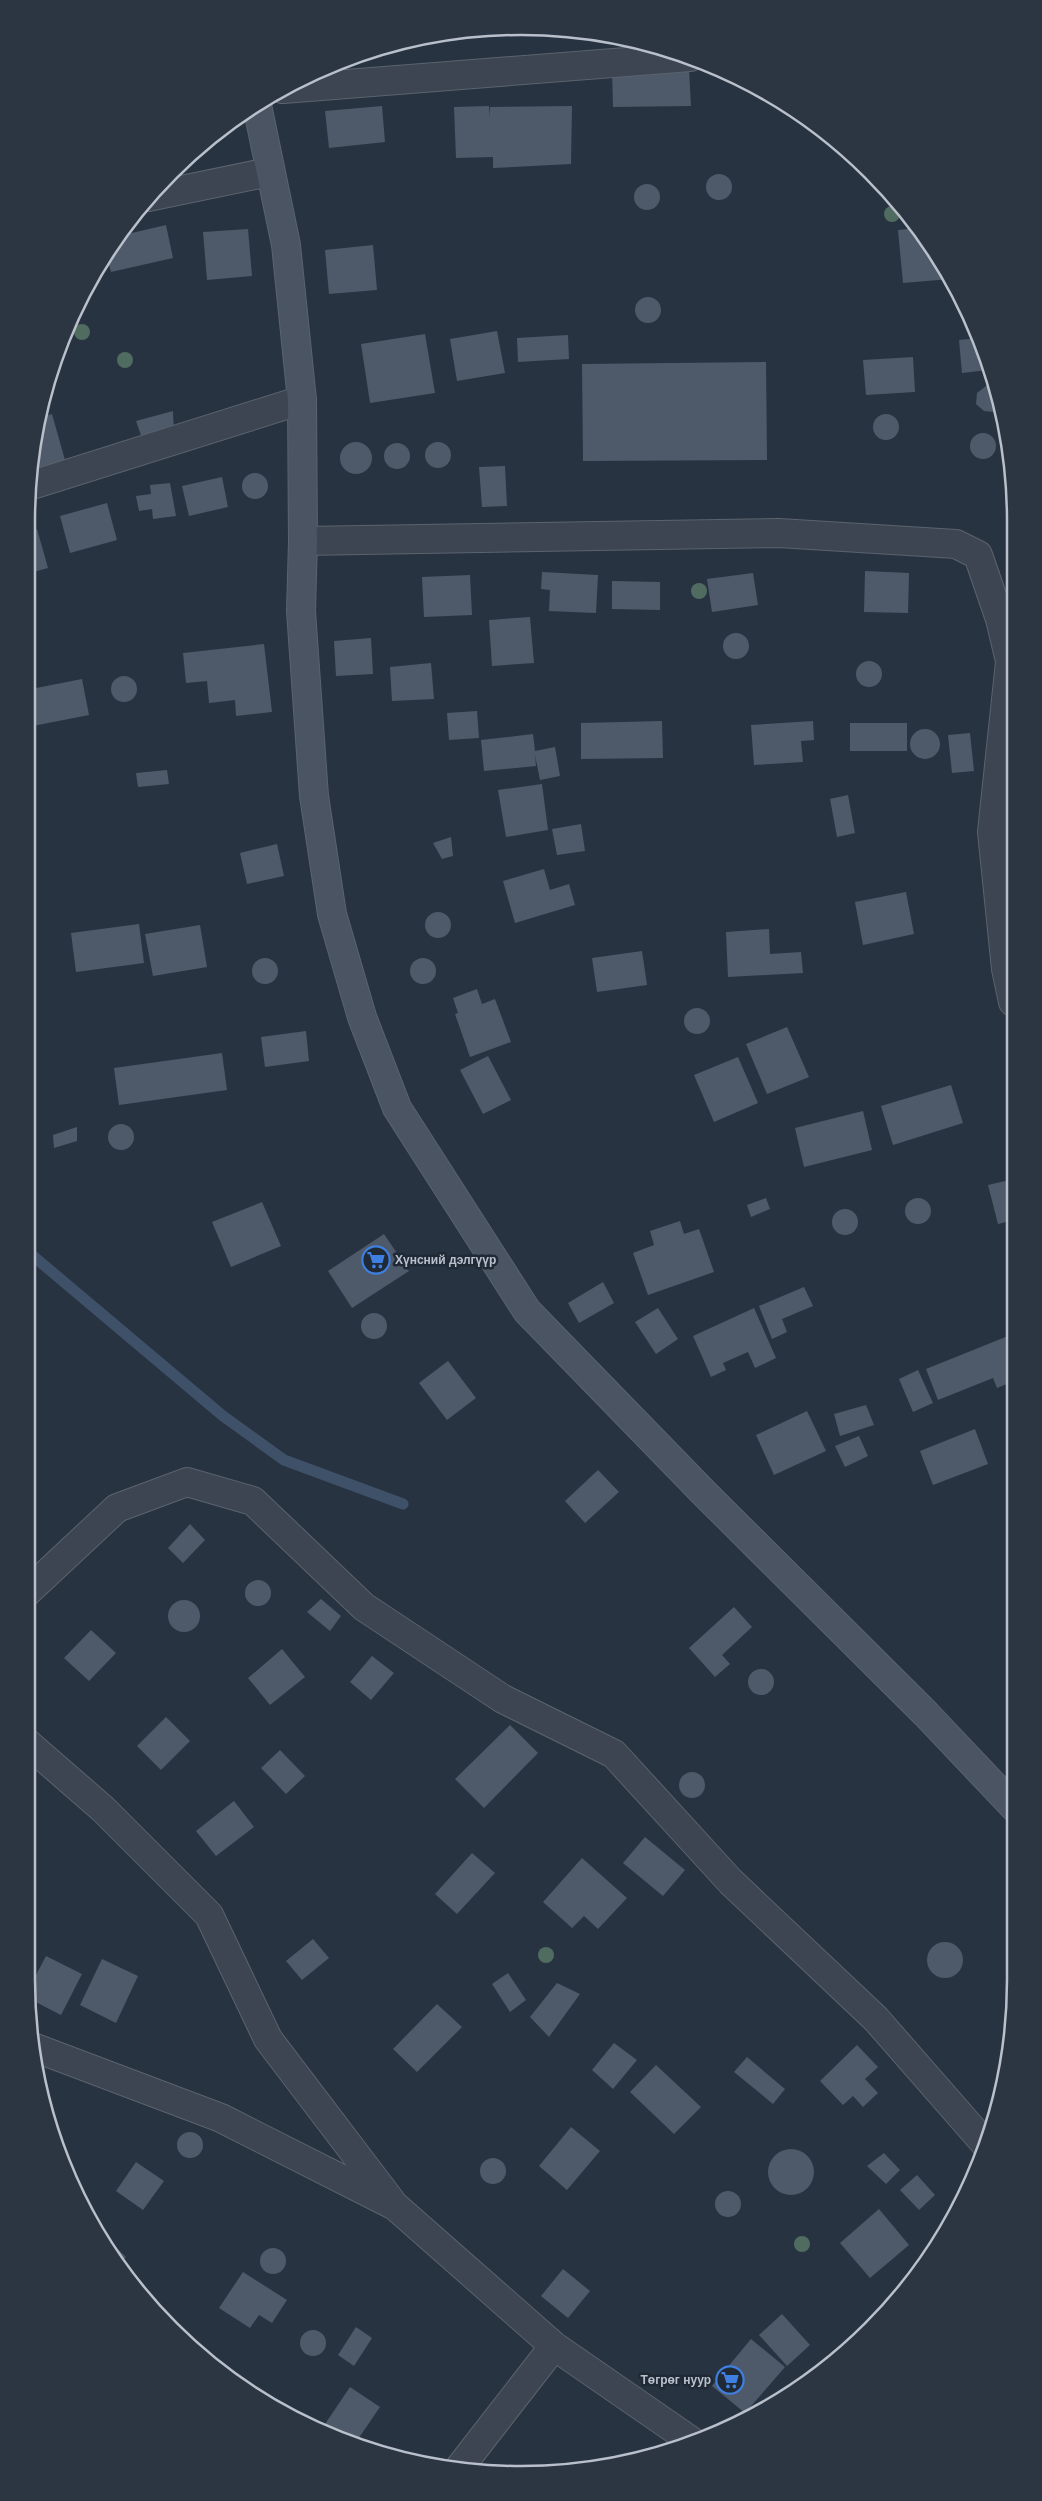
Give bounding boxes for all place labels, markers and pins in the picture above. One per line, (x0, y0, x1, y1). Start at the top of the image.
supermarket icon: Хүнсний дэлгүүр (361, 1245, 391, 1275)
place label: Хүнсний дэлгүүр (395, 1253, 496, 1267)
supermarket icon: Төгрөг нуур (715, 2365, 745, 2395)
place label: Төгрөг нуур (640, 2373, 711, 2387)

